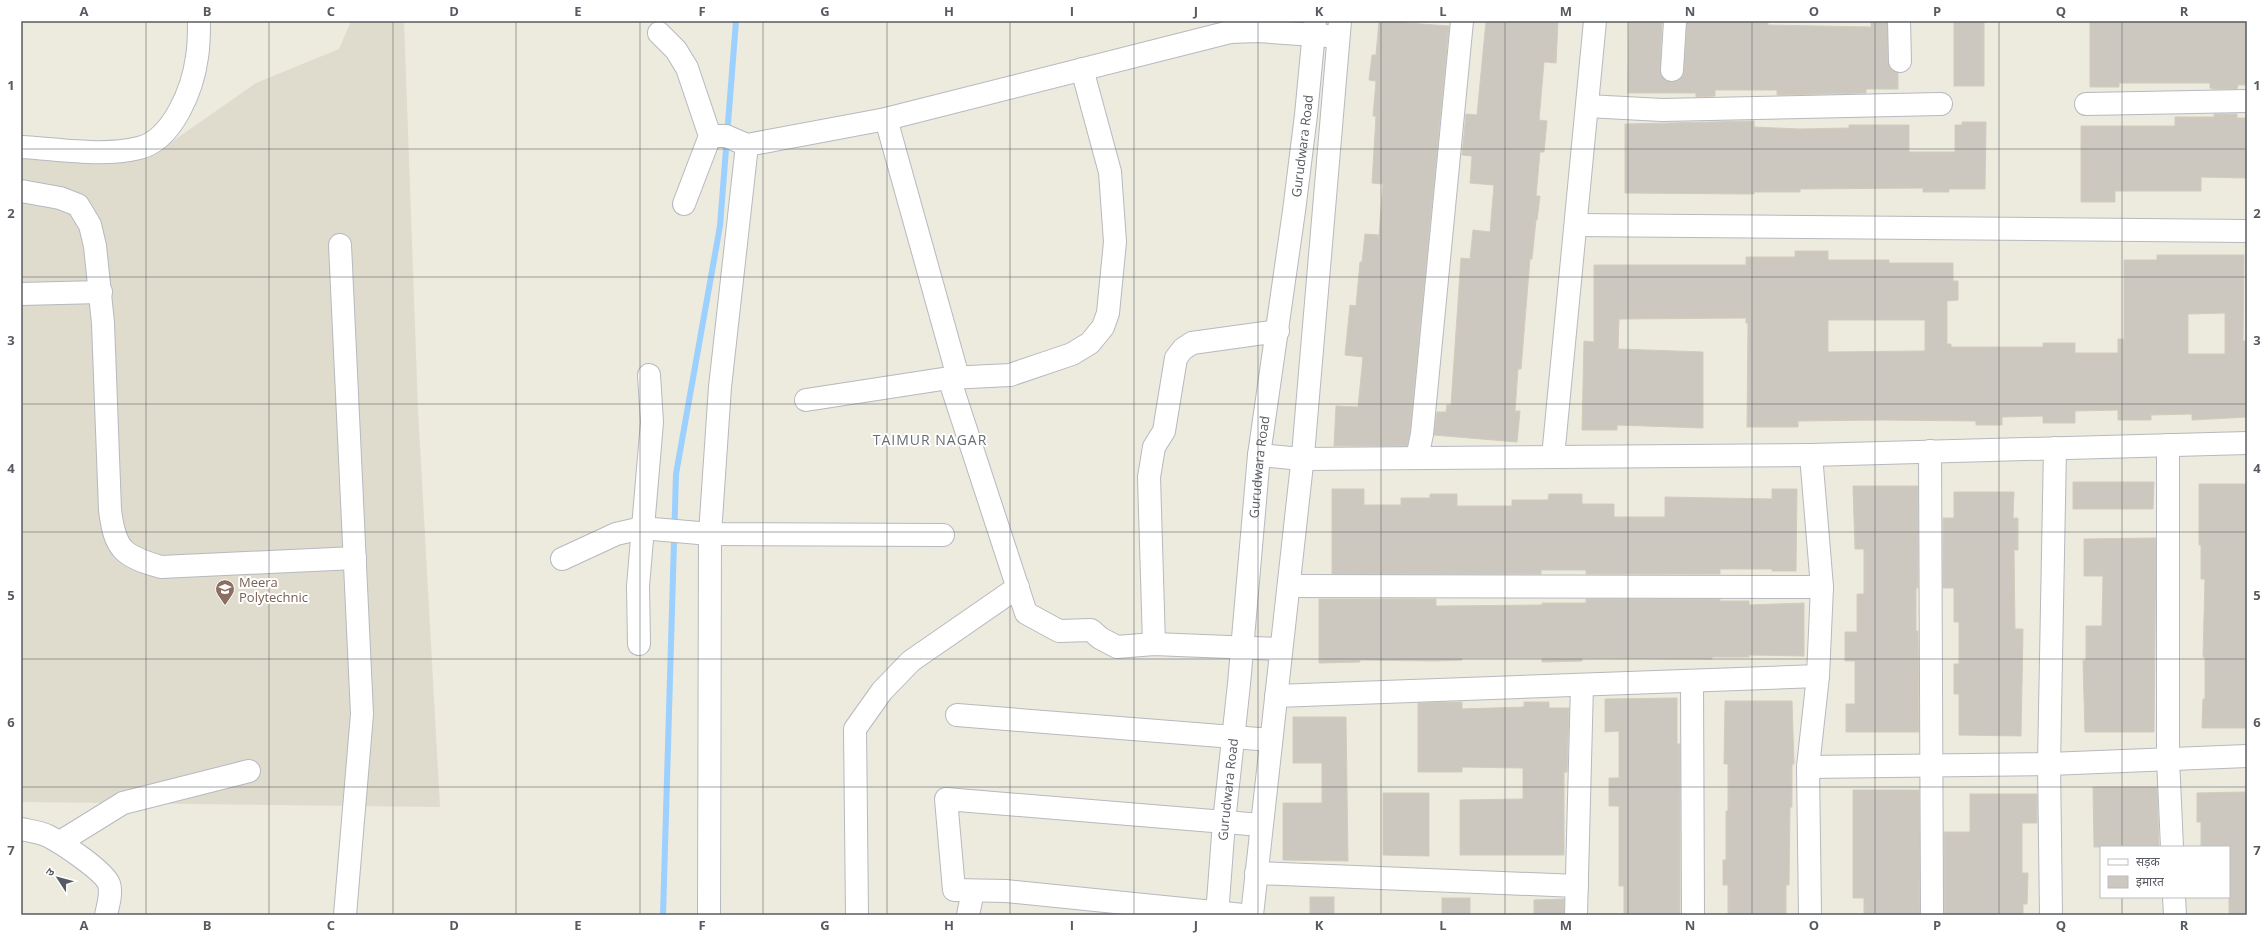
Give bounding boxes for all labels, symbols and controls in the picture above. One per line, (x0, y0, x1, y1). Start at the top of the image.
text: A (80, 2, 89, 20)
text: B (203, 2, 212, 20)
text: C (327, 2, 335, 20)
text: D (449, 2, 459, 20)
text: E (574, 2, 582, 20)
text: F (698, 2, 706, 20)
text: G (820, 2, 830, 20)
text: H (944, 2, 954, 20)
text: I (1070, 2, 1074, 20)
text: J (1193, 2, 1198, 20)
text: K (1315, 2, 1324, 20)
text: L (1439, 2, 1447, 20)
text: M (1560, 2, 1572, 20)
text: N (1685, 2, 1695, 20)
text: O (1809, 2, 1819, 20)
text: P (1933, 2, 1941, 20)
text: Q (2056, 2, 2066, 20)
text: R (2180, 2, 2189, 20)
text: 1 (7, 76, 15, 94)
text: 1 (2253, 76, 2261, 94)
street label: Gurudwara Road (1287, 94, 1317, 198)
text: 2 (7, 204, 15, 222)
text: 2 (2253, 204, 2261, 222)
text: 3 (7, 331, 15, 349)
text: 3 (2253, 331, 2261, 349)
street label: Gurudwara Road (1245, 415, 1274, 519)
district label: TAIMUR NAGAR (873, 430, 987, 449)
text: 4 (7, 459, 15, 477)
text: 4 (2253, 459, 2261, 477)
place label: Meera Polytechnic (239, 573, 308, 606)
school or university icon: Meera Polytechnic (214, 578, 236, 606)
text: 5 (7, 586, 15, 604)
text: 5 (2253, 586, 2261, 604)
text: 6 (7, 713, 15, 731)
text: 6 (2253, 713, 2261, 731)
street label: Gurudwara Road (1214, 737, 1242, 841)
text: 7 (7, 841, 15, 859)
text: 7 (2253, 841, 2261, 859)
legend (2100, 846, 2230, 898)
text: सड़क (2136, 853, 2161, 870)
north arrow (38, 858, 78, 898)
text: उ (42, 864, 58, 879)
text: इमारत (2136, 873, 2165, 890)
text: A (80, 916, 89, 934)
text: B (203, 916, 212, 934)
text: C (327, 916, 335, 934)
text: D (449, 916, 459, 934)
text: E (574, 916, 582, 934)
text: F (698, 916, 706, 934)
text: G (820, 916, 830, 934)
text: H (944, 916, 954, 934)
text: I (1070, 916, 1074, 934)
text: J (1193, 916, 1198, 934)
text: K (1315, 916, 1324, 934)
text: L (1439, 916, 1447, 934)
text: M (1560, 916, 1572, 934)
text: N (1685, 916, 1695, 934)
text: O (1809, 916, 1819, 934)
text: P (1933, 916, 1941, 934)
text: Q (2056, 916, 2066, 934)
text: R (2180, 916, 2189, 934)

